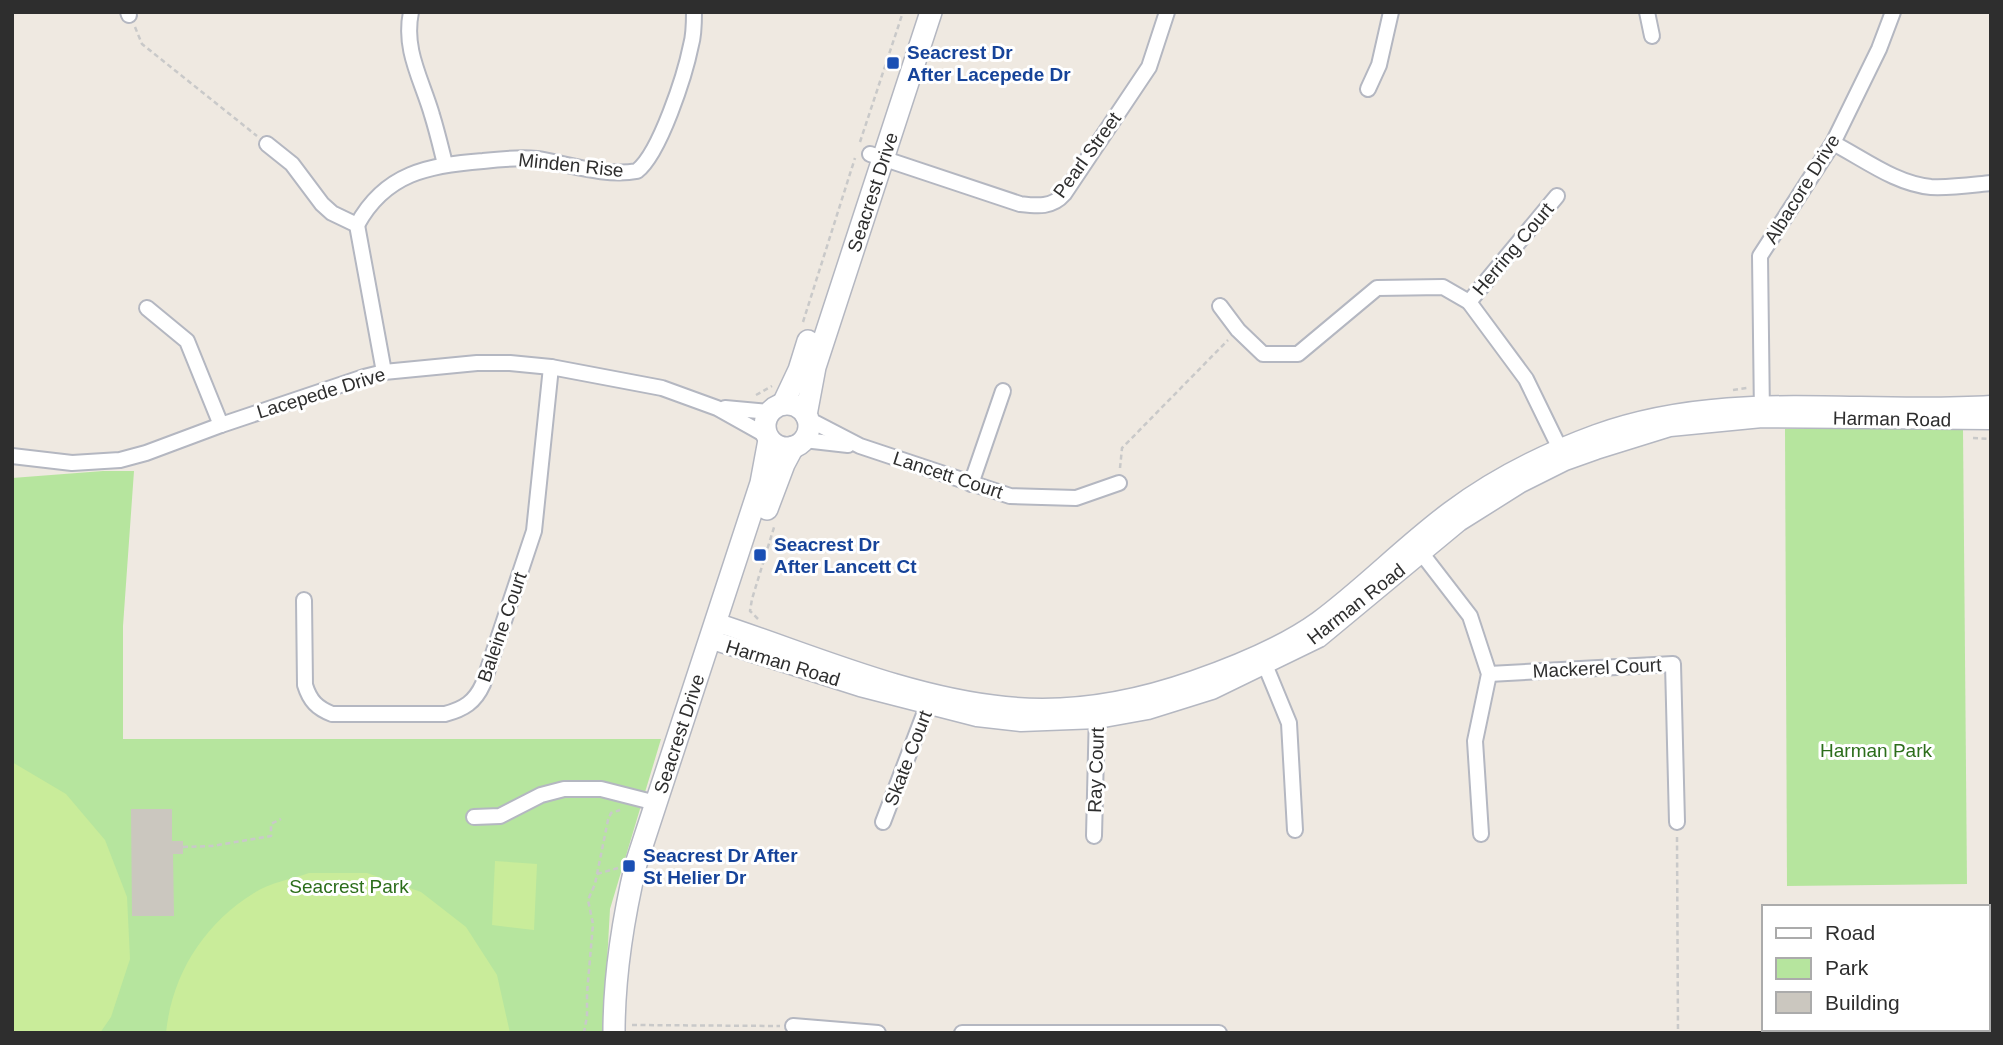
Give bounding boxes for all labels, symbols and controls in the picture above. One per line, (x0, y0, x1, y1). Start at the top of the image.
place label: Seacrest Dr After Lacepede Dr (907, 42, 1071, 85)
marker: Seacrest Dr After Lacepede Dr (885, 55, 901, 71)
street label: Pearl Street (1049, 108, 1125, 202)
street label: Seacrest Drive (843, 129, 902, 254)
street label: Albacore Drive (1760, 131, 1844, 247)
street label: Minden Rise (517, 149, 625, 181)
street label: Herring Court (1468, 198, 1558, 299)
street label: Lacepede Drive (254, 364, 388, 422)
street label: Harman Road (1833, 407, 1951, 431)
street label: Lancett Court (891, 447, 1006, 503)
place label: Seacrest Dr After Lancett Ct (774, 534, 917, 577)
marker: Seacrest Dr After Lancett Ct (752, 547, 768, 563)
street label: Harman Road (1303, 559, 1409, 649)
street label: Baleine Court (473, 568, 531, 685)
street label: Harman Road (723, 636, 843, 690)
street label: Mackerel Court (1532, 654, 1663, 682)
street label: Seacrest Drive (649, 671, 708, 796)
street label: Skate Court (880, 707, 936, 809)
street label: Ray Court (1084, 726, 1108, 813)
park label: Harman Park (1820, 740, 1932, 761)
place label: Seacrest Dr After St Helier Dr (643, 845, 798, 888)
marker: Seacrest Dr After St Helier Dr (621, 858, 637, 874)
park label: Seacrest Park (289, 876, 409, 897)
legend (1762, 905, 1989, 1031)
text: Road (1825, 921, 1875, 944)
text: Park (1825, 956, 1869, 979)
text: Building (1825, 991, 1900, 1014)

